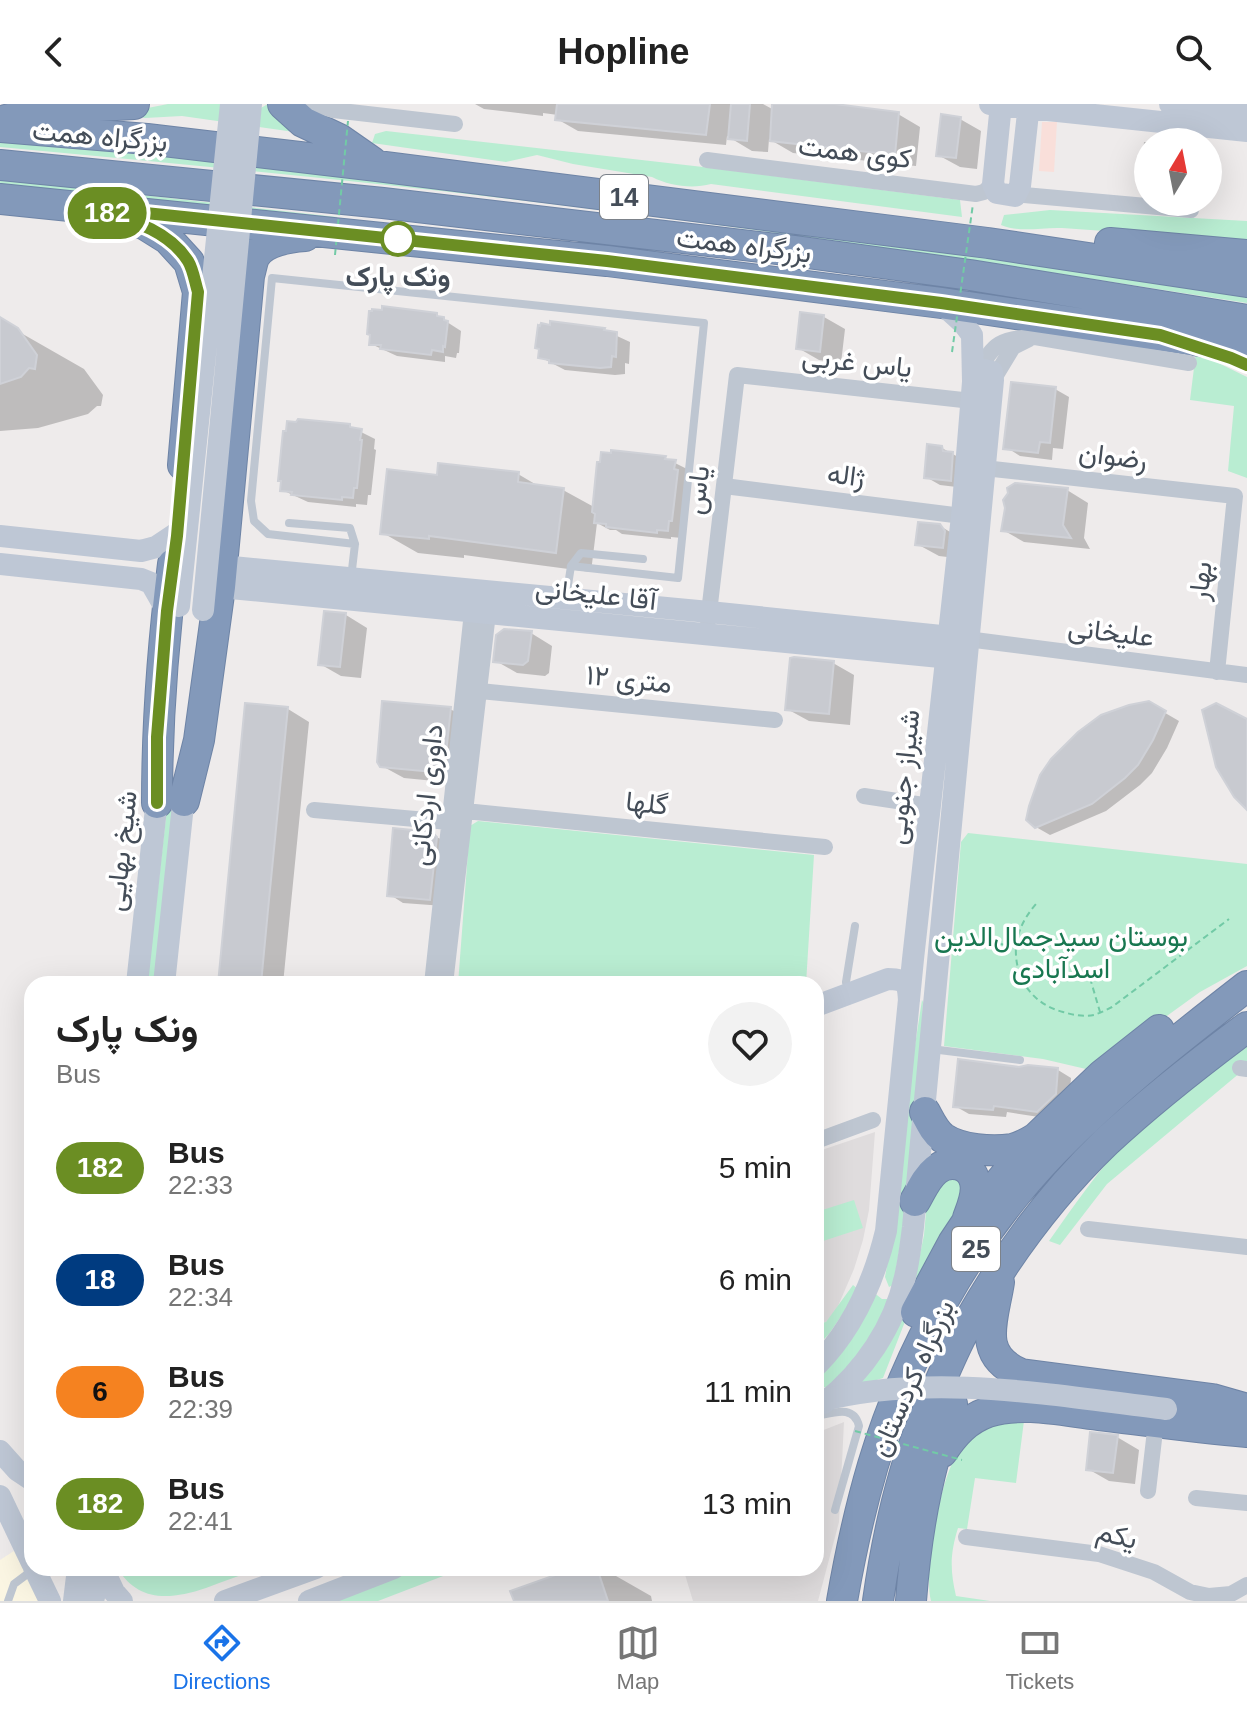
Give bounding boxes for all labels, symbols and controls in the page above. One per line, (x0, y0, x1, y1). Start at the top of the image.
icon: back (32, 30, 76, 74)
icon: search (1171, 30, 1215, 74)
text: Hopline (558, 31, 690, 72)
street label: بزرگراه همت (31, 115, 169, 159)
north arrow (1134, 128, 1222, 216)
map controls (1134, 128, 1222, 216)
street label: کوی همت (796, 130, 913, 176)
road number: 14 (600, 175, 648, 219)
line badge: 182 (61, 187, 153, 239)
text: 182 (84, 197, 130, 228)
street label: بزرگراه همت (674, 221, 813, 271)
marker: ونک پارک (381, 222, 415, 256)
place label: ونک پارک (346, 261, 451, 296)
street label: یاس غربی (800, 341, 914, 385)
street label: رضوان (1077, 436, 1149, 478)
street label: ژاله (825, 457, 867, 495)
street label: یاس (679, 464, 716, 516)
street label: بهار (1182, 560, 1219, 603)
street label: آقا علیخانی (534, 572, 661, 617)
street label: علیخانی (1066, 611, 1156, 654)
street label: ۱۲ متری (584, 659, 673, 701)
street label: شیراز جنوبی (880, 708, 927, 846)
street label: داوری اردکانی (403, 723, 451, 868)
street label: گلها (624, 785, 670, 823)
street label: شیخ بهایی (99, 789, 147, 913)
park label: بوستان سیدجمال‌الدین اسدآبادی (934, 921, 1188, 985)
button: heart (708, 1002, 792, 1086)
text: ونک پارک (56, 1008, 199, 1050)
text: Bus (56, 1059, 101, 1089)
text: Bus (168, 1136, 225, 1169)
text: 5 min (719, 1151, 792, 1184)
text: 182 (77, 1152, 123, 1183)
text: 22:33 (168, 1170, 233, 1200)
road number: 25 (952, 1227, 1000, 1271)
text: Bus (168, 1248, 225, 1281)
text: 6 min (719, 1263, 792, 1296)
text: 18 (84, 1264, 116, 1295)
text: 22:34 (168, 1282, 233, 1312)
street label: بزرگراه کردستان (864, 1295, 962, 1462)
text: Bus (168, 1360, 225, 1393)
text: 11 min (704, 1375, 792, 1408)
text: 6 (92, 1376, 108, 1407)
text: 22:39 (168, 1394, 233, 1424)
text: Bus (168, 1472, 225, 1505)
text: 13 min (702, 1487, 792, 1520)
text: 182 (77, 1488, 123, 1519)
text: 22:41 (168, 1506, 233, 1536)
street label: یکم (1093, 1515, 1141, 1558)
tab: Directions (173, 1621, 271, 1695)
tab: Map (616, 1621, 660, 1695)
tab: Tickets (1005, 1621, 1074, 1695)

